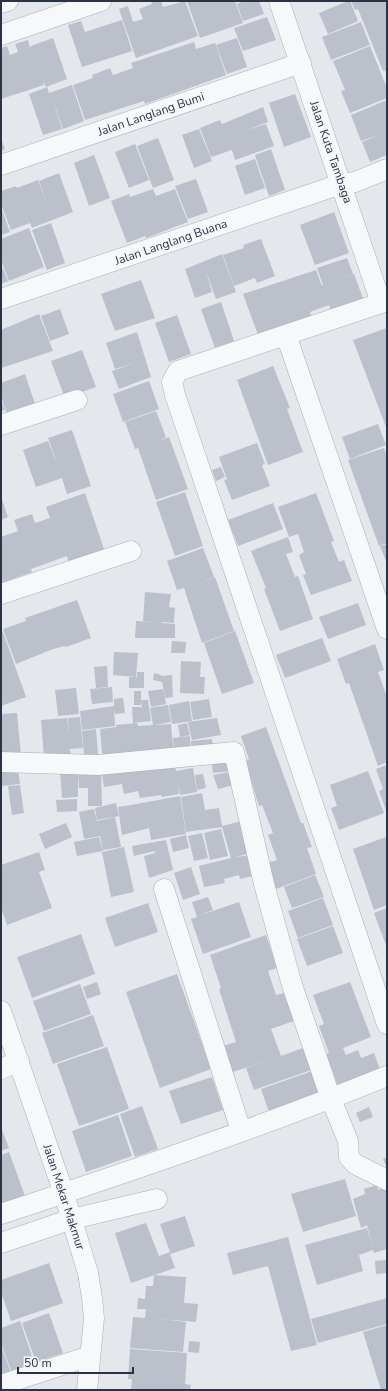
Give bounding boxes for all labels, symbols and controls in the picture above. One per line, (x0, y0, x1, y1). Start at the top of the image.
street label: Jalan Langlang Bumi (95, 88, 206, 140)
street label: Jalan Kuta Tambaga (306, 98, 356, 205)
street label: Jalan Langlang Buana (112, 215, 229, 269)
street label: Jalan Mekar Makmur (39, 1141, 89, 1253)
scale bar (18, 1349, 133, 1375)
text: 50 m (24, 1355, 52, 1371)

